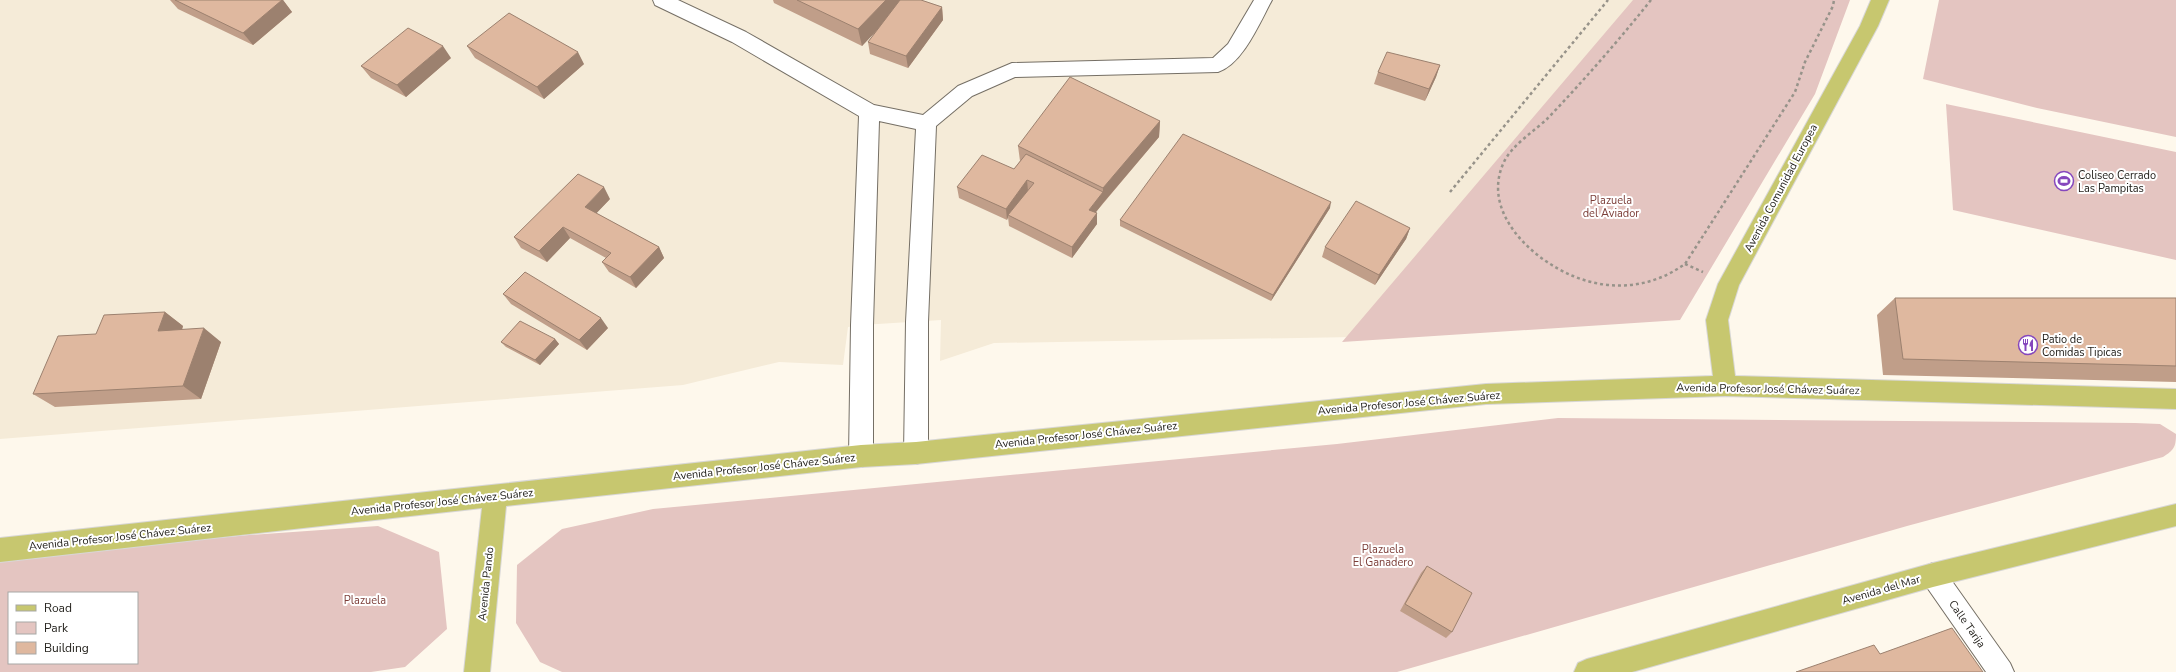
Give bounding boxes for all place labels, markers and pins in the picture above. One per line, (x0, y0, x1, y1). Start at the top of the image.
place label: Coliseo Cerrado Las Pampitas (2078, 168, 2156, 196)
sports icon: Coliseo Cerrado Las Pampitas (2053, 170, 2075, 192)
place label: Patio de Comidas Tipicas (2042, 332, 2122, 360)
restaurant icon: Patio de Comidas Tipicas (2017, 334, 2039, 356)

